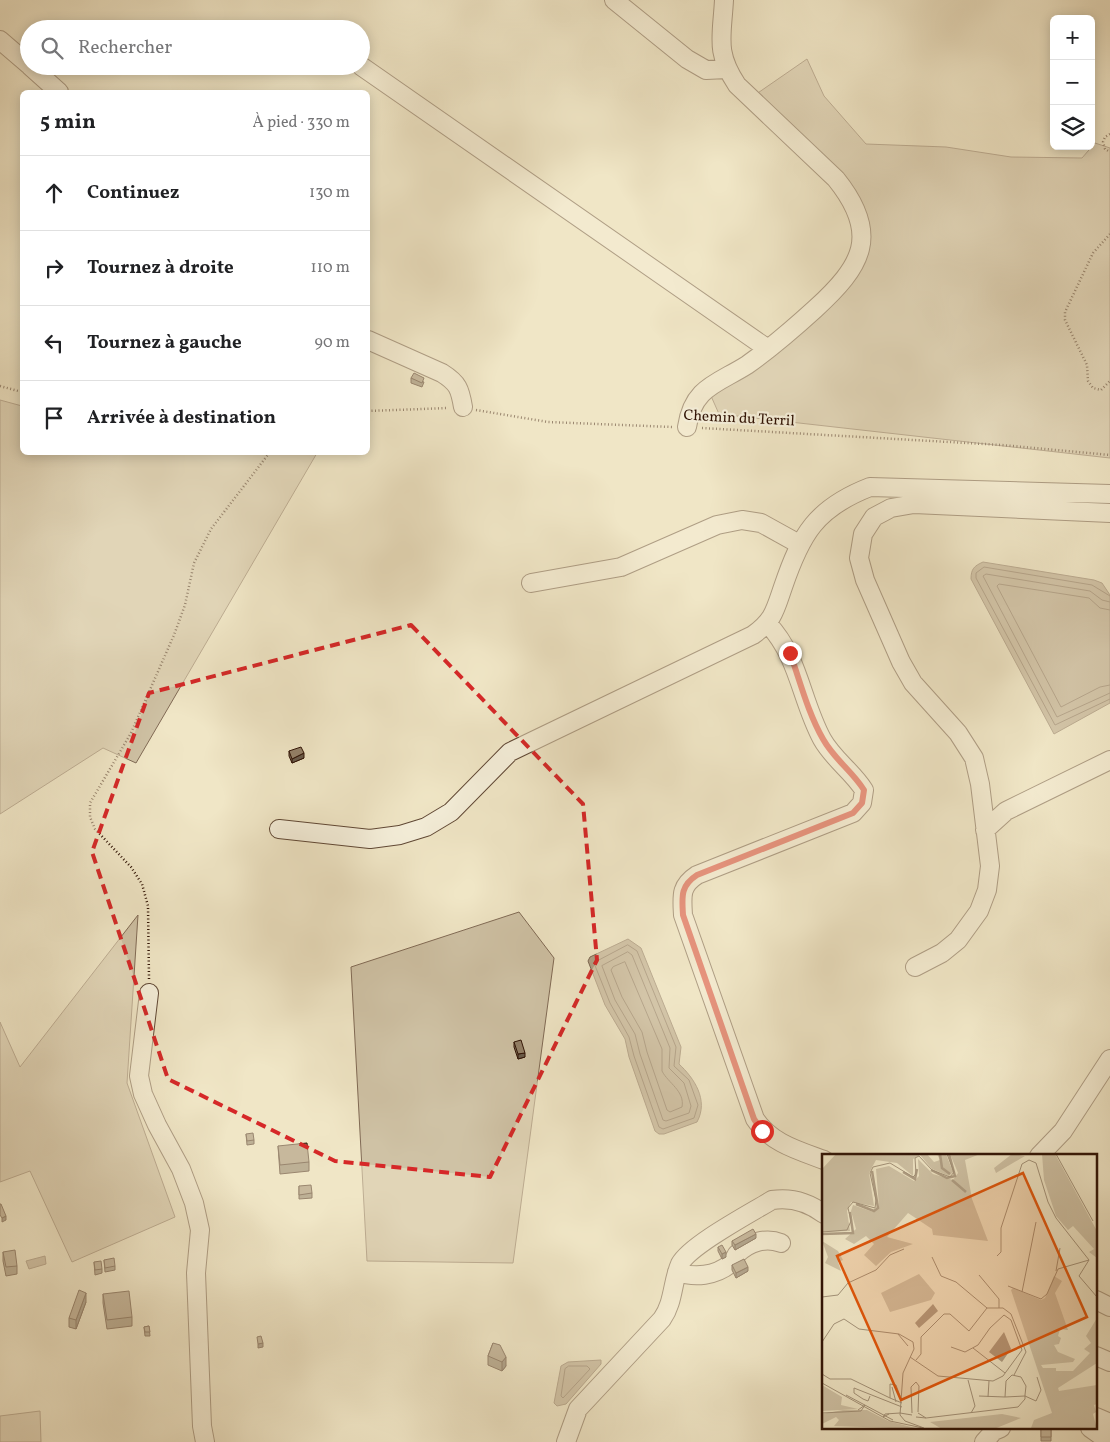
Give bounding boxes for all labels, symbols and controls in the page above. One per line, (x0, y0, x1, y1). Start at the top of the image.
map controls (1050, 15, 1095, 150)
button: + (1050, 15, 1095, 60)
search box (20, 20, 370, 75)
icon: search (38, 34, 66, 62)
text: Rechercher (78, 35, 172, 61)
button: − (1050, 60, 1095, 105)
button: layers (1050, 105, 1095, 150)
text: 5 min (40, 108, 96, 137)
text: À pied · 330 m (252, 112, 350, 134)
icon: ahead (40, 179, 68, 207)
text: Continuez (87, 180, 179, 206)
text: 130 m (309, 182, 350, 204)
icon: right (40, 254, 68, 282)
text: Tournez à droite (87, 255, 234, 281)
text: 110 m (311, 257, 350, 279)
icon: left (40, 329, 68, 357)
text: Tournez à gauche (87, 330, 242, 356)
text: 90 m (314, 332, 350, 354)
icon: arrive (40, 404, 68, 432)
text: Arrivée à destination (87, 405, 276, 431)
street label: Chemin du Terril (683, 406, 795, 432)
route end (779, 642, 802, 665)
route start (751, 1120, 774, 1143)
inset map (822, 1154, 1098, 1430)

